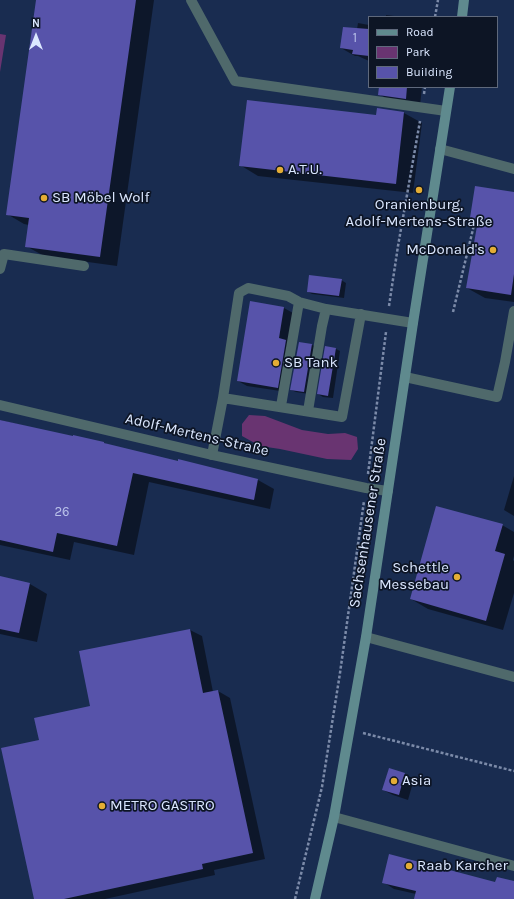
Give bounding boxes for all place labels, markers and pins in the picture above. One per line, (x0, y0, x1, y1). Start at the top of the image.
place label: A.T.U. (288, 161, 322, 179)
marker: A.T.U. (275, 165, 285, 175)
marker: Oranienburg, Adolf-Mertens-Straße (414, 185, 424, 195)
place label: SB Möbel Wolf (52, 189, 150, 207)
marker: SB Möbel Wolf (39, 193, 49, 203)
place label: Oranienburg, Adolf-Mertens-Straße (346, 196, 492, 231)
place label: McDonald's (406, 241, 485, 259)
marker: McDonald's (488, 245, 498, 255)
place label: SB Tank (284, 354, 338, 372)
marker: SB Tank (271, 358, 281, 368)
place label: Schettle Messebau (379, 559, 449, 594)
marker: Schettle Messebau (452, 572, 462, 582)
place label: Asia (402, 772, 431, 790)
marker: Asia (389, 776, 399, 786)
place label: METRO GASTRO (110, 797, 215, 815)
marker: METRO GASTRO (97, 801, 107, 811)
place label: Raab Karcher (417, 857, 508, 875)
marker: Raab Karcher (404, 861, 414, 871)

